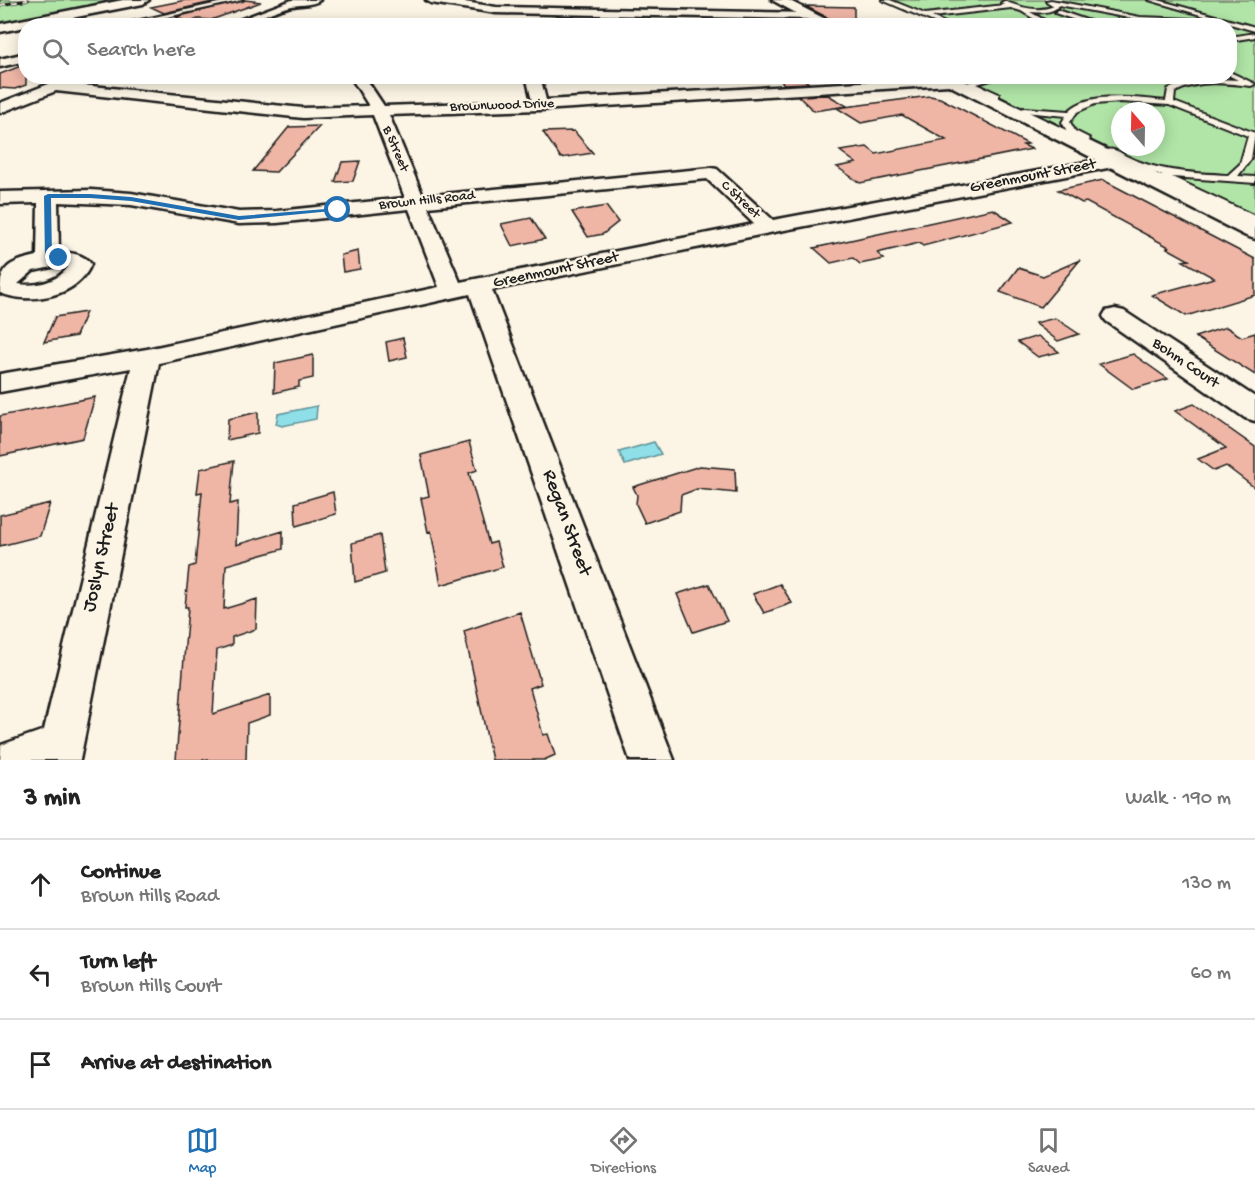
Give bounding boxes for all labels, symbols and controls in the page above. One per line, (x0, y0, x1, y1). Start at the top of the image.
search box (18, 18, 1237, 84)
icon: search (39, 35, 72, 68)
text: Search here (87, 38, 195, 64)
street label: Brownwood Drive (449, 96, 555, 116)
north arrow (1111, 102, 1165, 156)
street label: B Street (377, 123, 413, 176)
street label: Greenmount Street (969, 155, 1099, 199)
street label: C Street (717, 177, 764, 224)
street label: Brown Hills Road (377, 187, 478, 215)
route start (324, 196, 350, 222)
route end (45, 244, 71, 270)
street label: Greenmount Street (492, 248, 622, 294)
street label: Bohm Court (1147, 334, 1223, 394)
street label: Regan Street (536, 467, 596, 581)
street label: Joslyn Street (78, 500, 126, 614)
text: 3 min (24, 784, 80, 815)
text: Walk · 190 m (1125, 788, 1231, 811)
text: Continue (81, 860, 161, 886)
icon: ahead (24, 868, 57, 901)
text: 130 m (1182, 873, 1231, 896)
text: Brown Hills Road (81, 886, 219, 909)
text: Turn left (81, 950, 155, 976)
icon: left (24, 958, 57, 991)
text: 60 m (1191, 963, 1231, 986)
text: Brown Hills Court (81, 976, 221, 999)
icon: arrive (24, 1048, 57, 1081)
text: Arrive at destination (81, 1051, 271, 1077)
tab: Map (186, 1124, 219, 1179)
tab: Directions (591, 1124, 656, 1179)
tab: Saved (1028, 1124, 1069, 1179)

